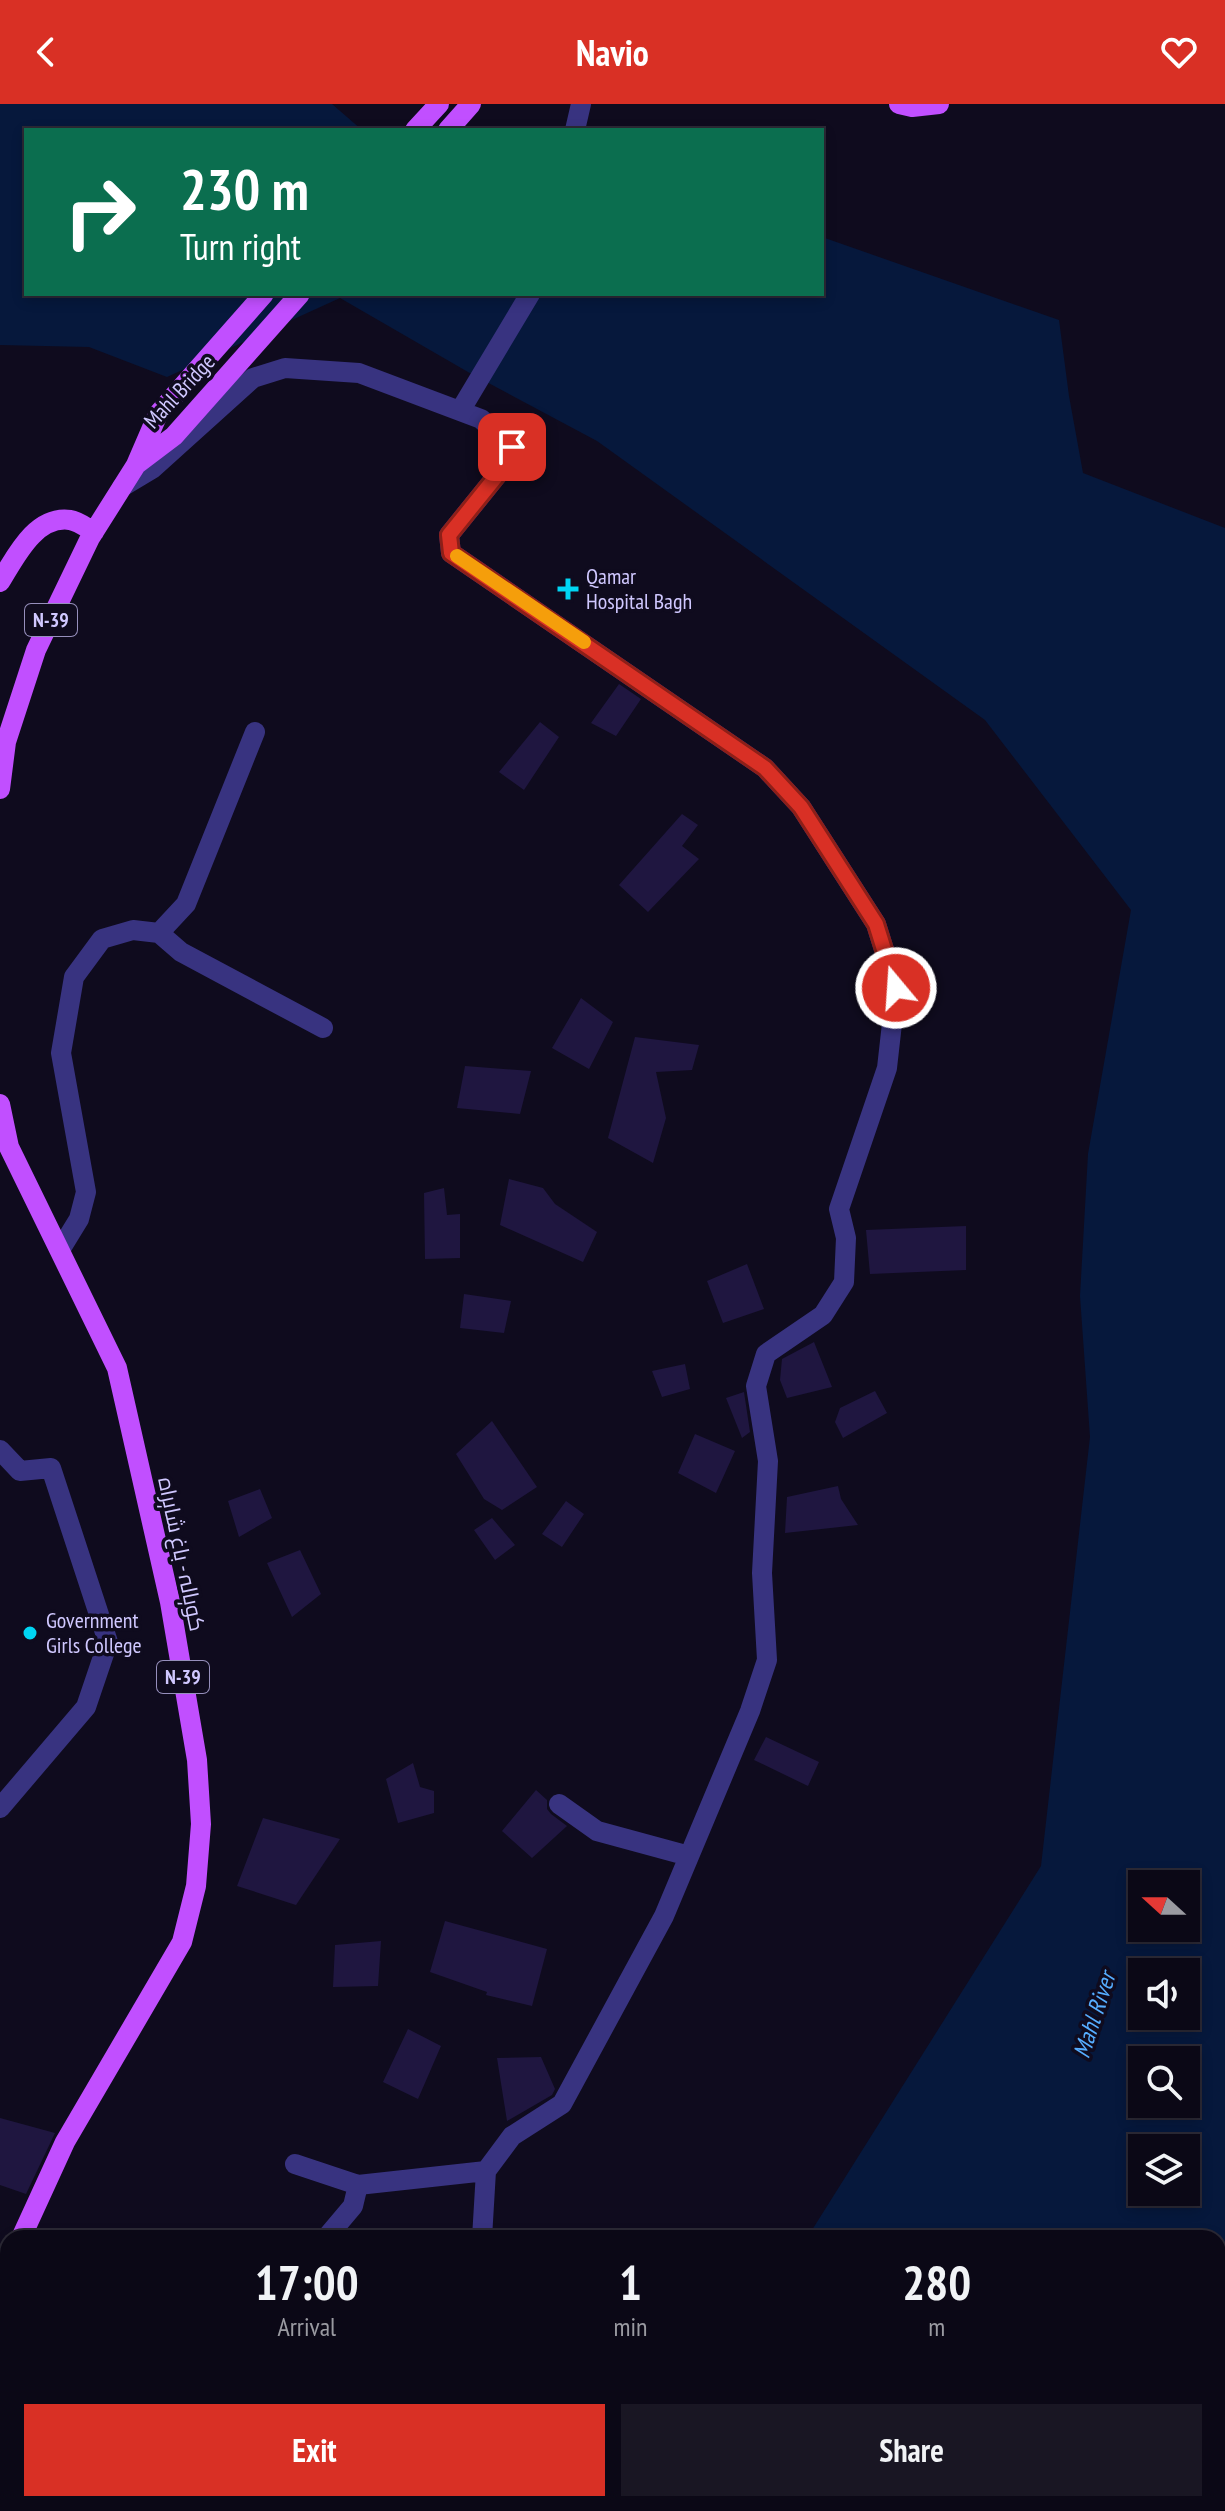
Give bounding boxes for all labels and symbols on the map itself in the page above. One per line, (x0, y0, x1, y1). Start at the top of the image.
street label: Mahl Bridge (138, 348, 220, 434)
pin (478, 413, 546, 481)
place label: Qamar Hospital Bagh (586, 562, 692, 615)
marker: Qamar Hospital Bagh (557, 578, 579, 600)
road number: N-39 (25, 604, 77, 636)
position arrow (854, 946, 938, 1030)
street label: کوہالہ - باغ شاہراہ (151, 1474, 212, 1634)
place label: Government Girls College (46, 1606, 142, 1659)
marker: Government Girls College (21, 1624, 39, 1642)
road number: N-39 (157, 1661, 209, 1693)
north arrow (1128, 1870, 1200, 1942)
water label: Mahl River (1066, 1965, 1123, 2062)

